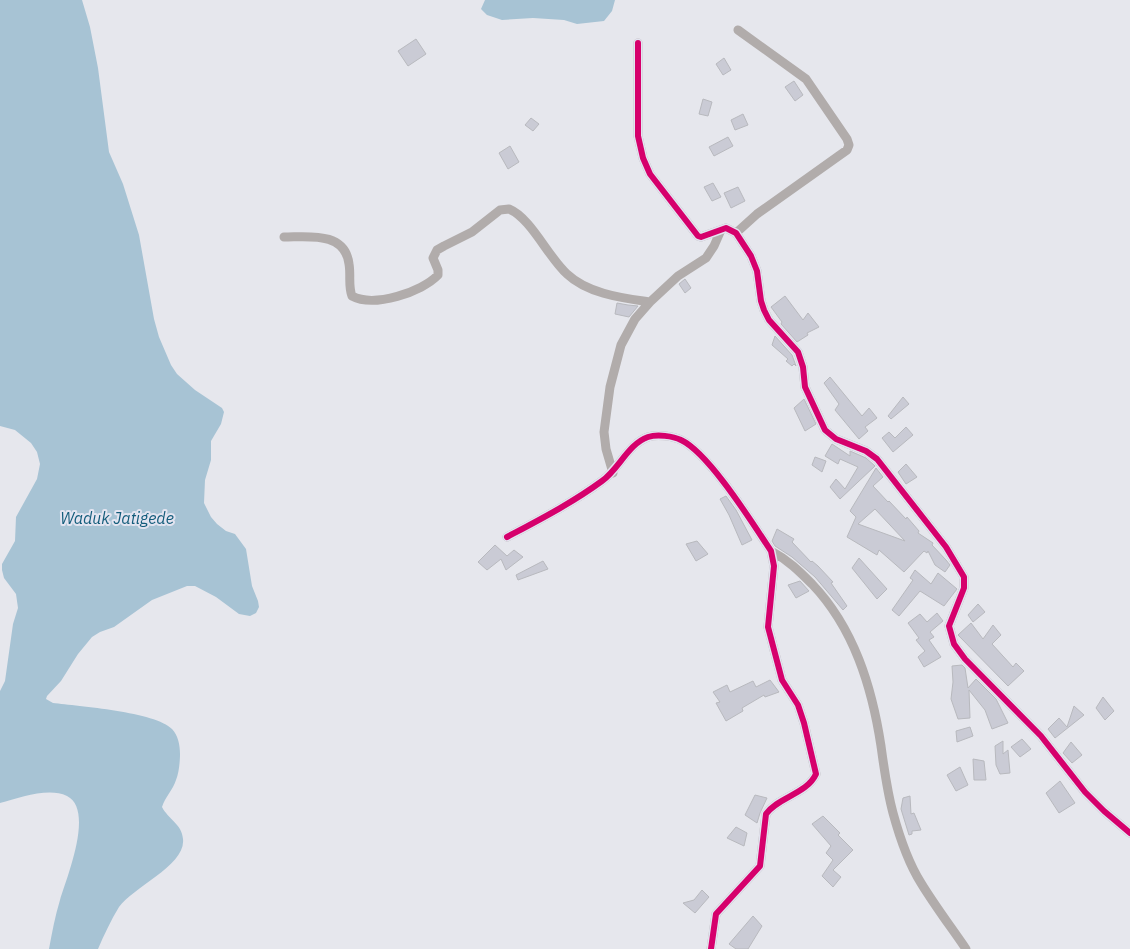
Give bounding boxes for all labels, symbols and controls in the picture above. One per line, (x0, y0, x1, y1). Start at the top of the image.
water label: Waduk Jatigede (60, 508, 174, 528)

